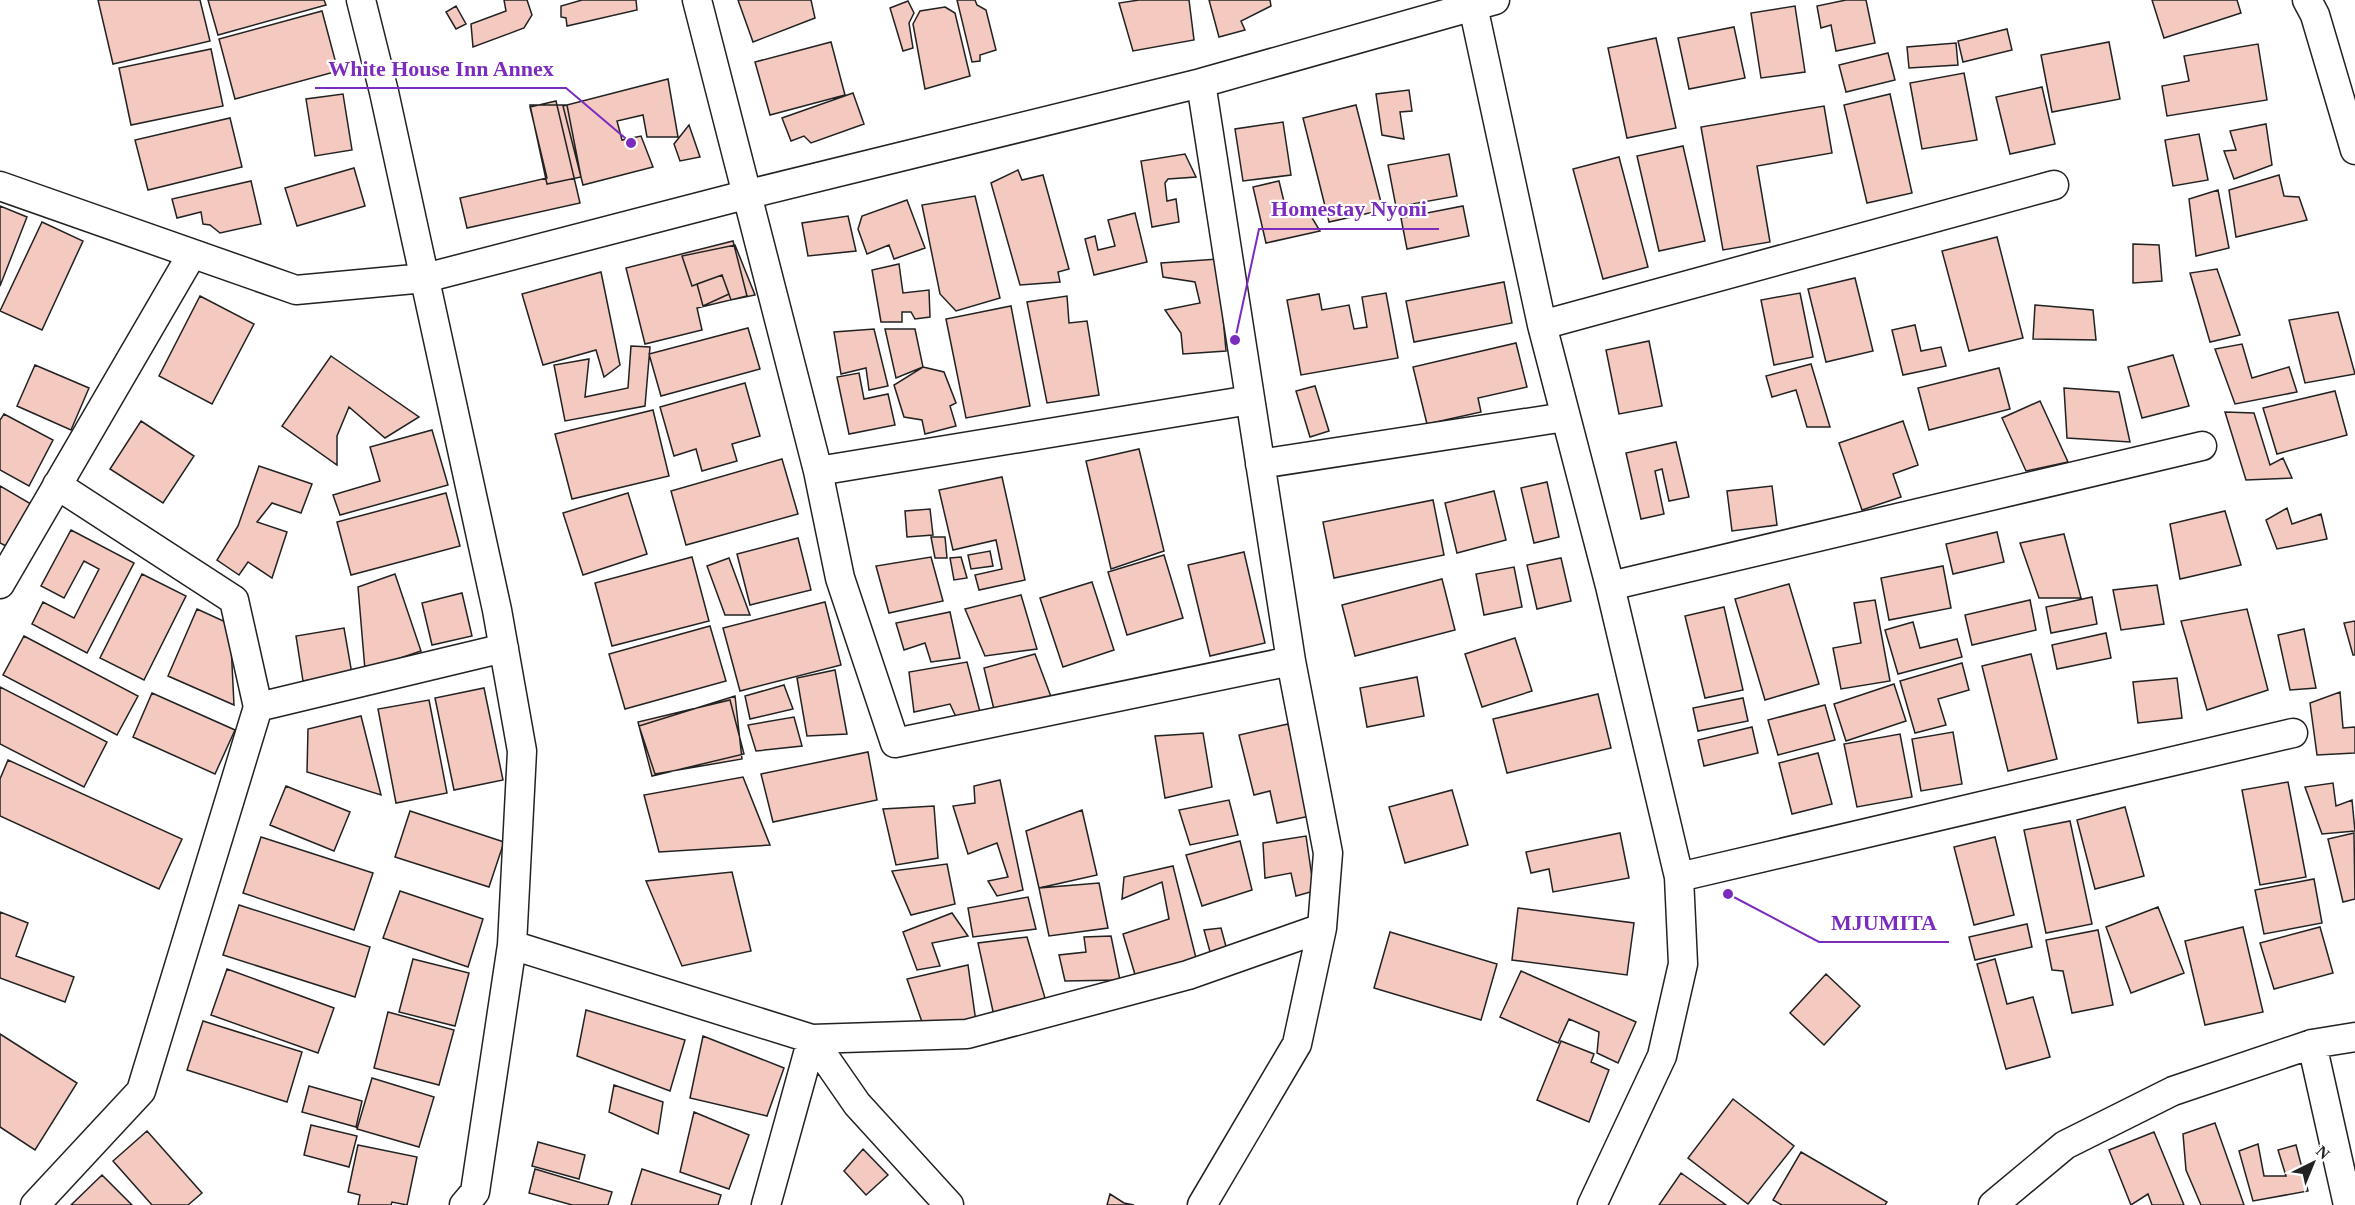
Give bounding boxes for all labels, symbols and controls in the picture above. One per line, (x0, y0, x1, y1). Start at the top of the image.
callout: White House Inn Annex (315, 48, 566, 88)
text: White House Inn Annex (328, 56, 554, 81)
callout: Homestay Nyoni (1259, 189, 1439, 229)
text: Homestay Nyoni (1271, 196, 1427, 221)
callout: MJUMITA (1819, 902, 1949, 942)
text: MJUMITA (1831, 910, 1937, 935)
north arrow (2283, 1133, 2343, 1193)
text: N (2313, 1142, 2333, 1163)

